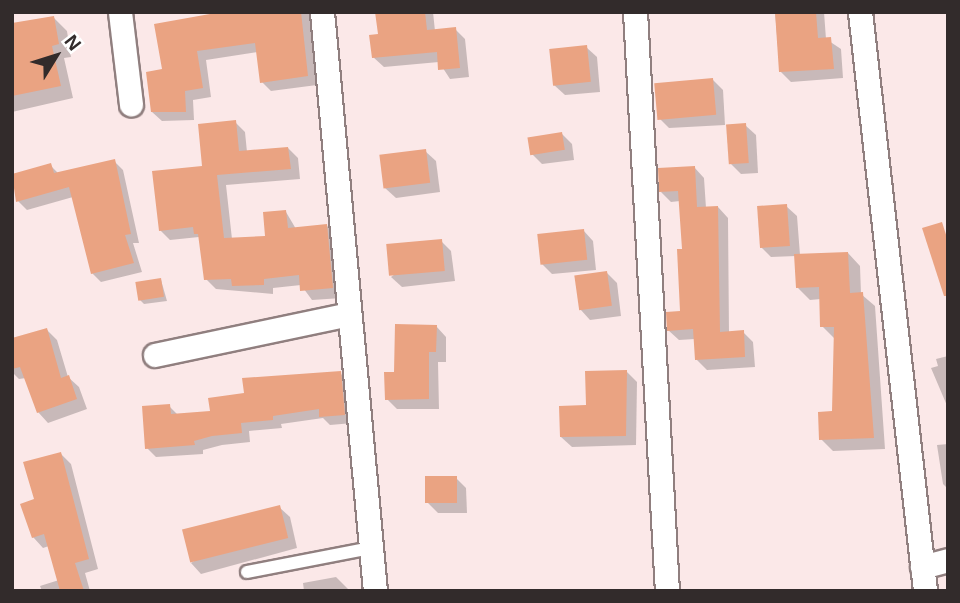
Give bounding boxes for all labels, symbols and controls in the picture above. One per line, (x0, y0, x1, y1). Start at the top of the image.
north arrow (21, 21, 91, 91)
text: N (60, 31, 85, 55)

